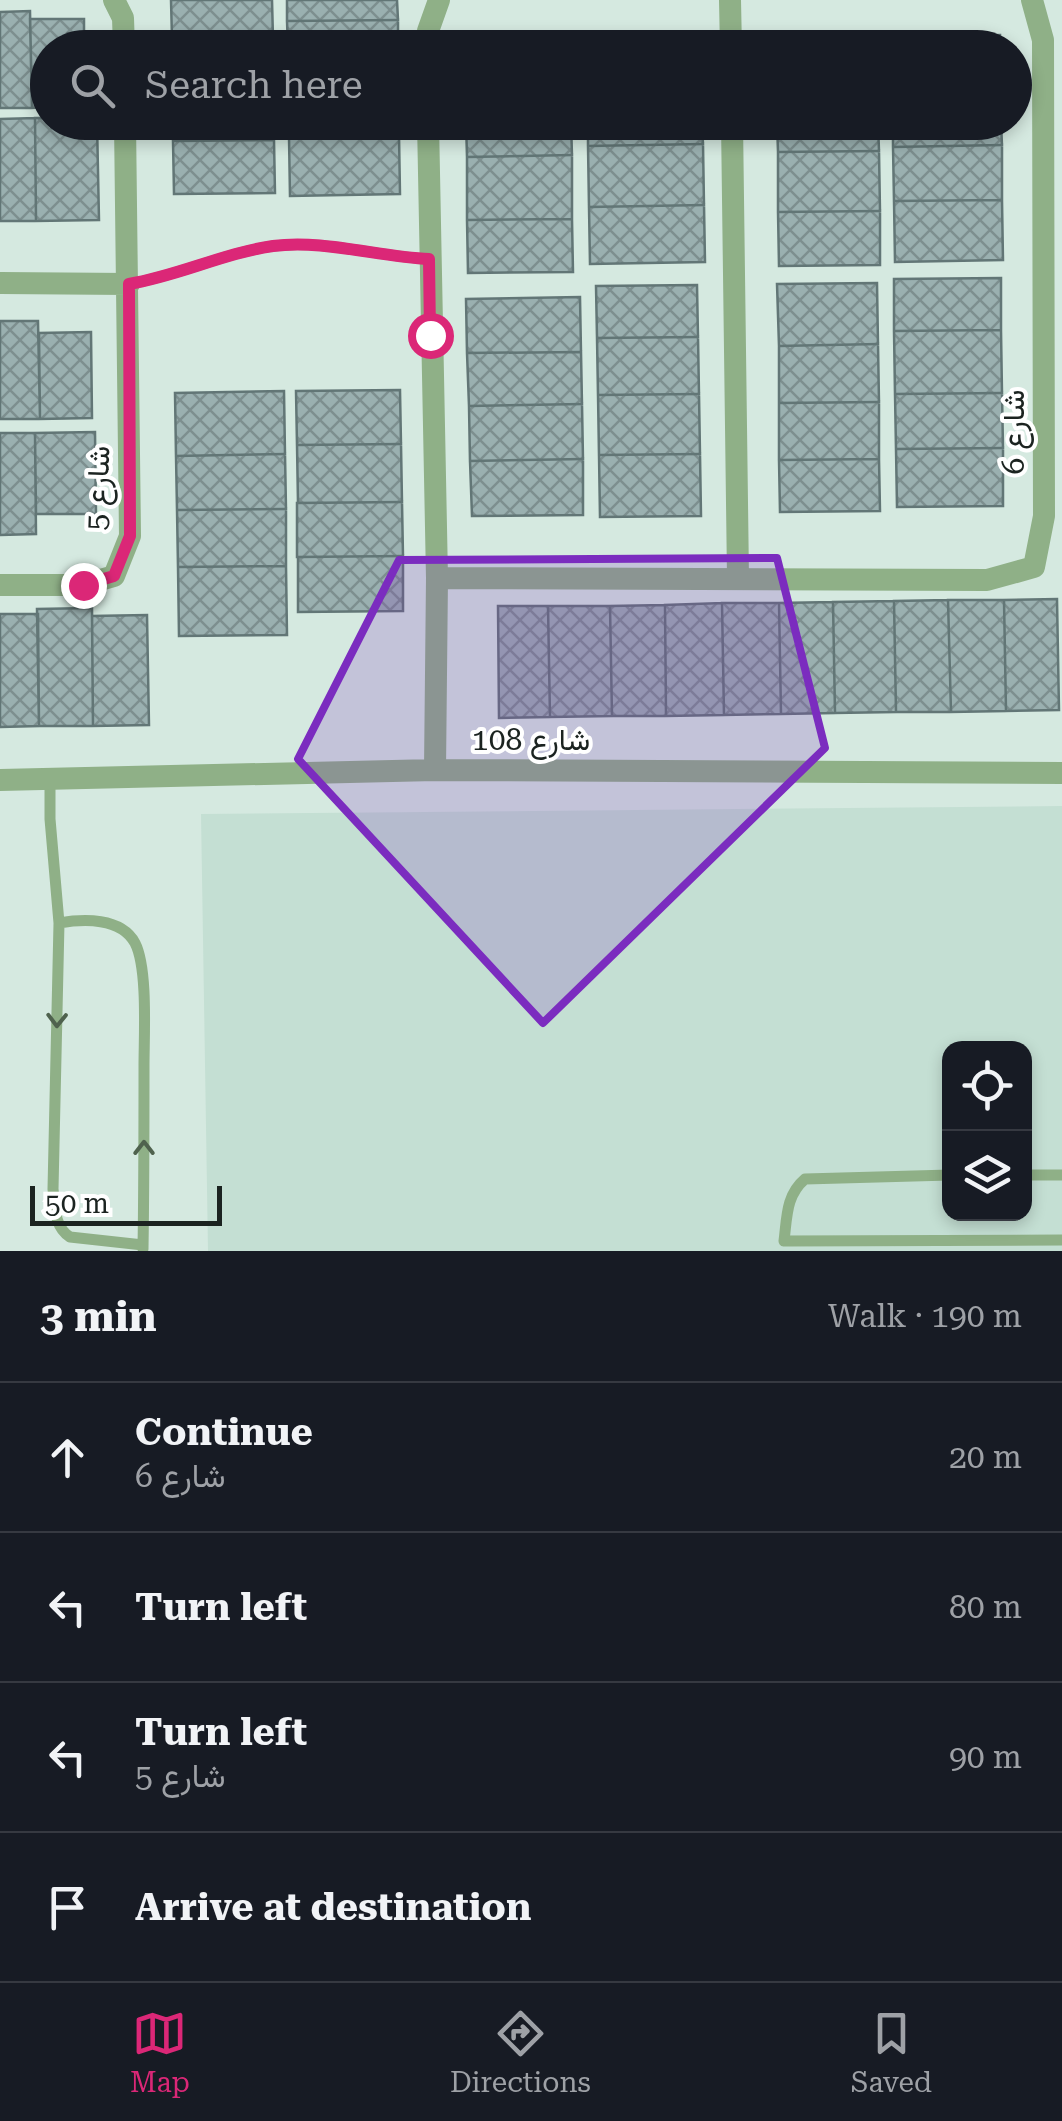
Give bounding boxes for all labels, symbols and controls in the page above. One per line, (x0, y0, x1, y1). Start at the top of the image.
search box (30, 30, 1032, 140)
icon: search (65, 58, 120, 113)
text: Search here (145, 63, 363, 107)
route start (408, 313, 454, 359)
street label: شارع 6 (996, 390, 1034, 474)
street label: شارع 5 (79, 445, 119, 531)
route end (61, 563, 107, 609)
street label: شارع 108 (472, 722, 590, 760)
one-way arrow (46, 1013, 67, 1029)
map controls (942, 1041, 1032, 1221)
button: locate (942, 1041, 1032, 1131)
button: layers (942, 1131, 1032, 1221)
one-way arrow (133, 1139, 155, 1154)
scale bar (30, 1181, 222, 1226)
text: 50 m (45, 1187, 109, 1220)
text: 3 min (40, 1292, 157, 1341)
text: Walk · 190 m (828, 1297, 1022, 1335)
text: Continue (135, 1410, 313, 1454)
icon: ahead (40, 1430, 95, 1485)
text: 20 m (949, 1438, 1022, 1476)
text: شارع 6 (135, 1457, 225, 1495)
icon: left (40, 1580, 95, 1635)
text: Turn left (135, 1585, 307, 1629)
text: 80 m (949, 1588, 1022, 1626)
text: Turn left (135, 1710, 307, 1754)
icon: left (40, 1730, 95, 1785)
text: 90 m (949, 1738, 1022, 1776)
text: شارع 5 (135, 1757, 225, 1795)
icon: arrive (40, 1880, 95, 1935)
text: Arrive at destination (135, 1885, 531, 1929)
tab: Map (130, 2006, 190, 2099)
tab: Directions (450, 2006, 591, 2099)
tab: Saved (851, 2006, 932, 2099)

